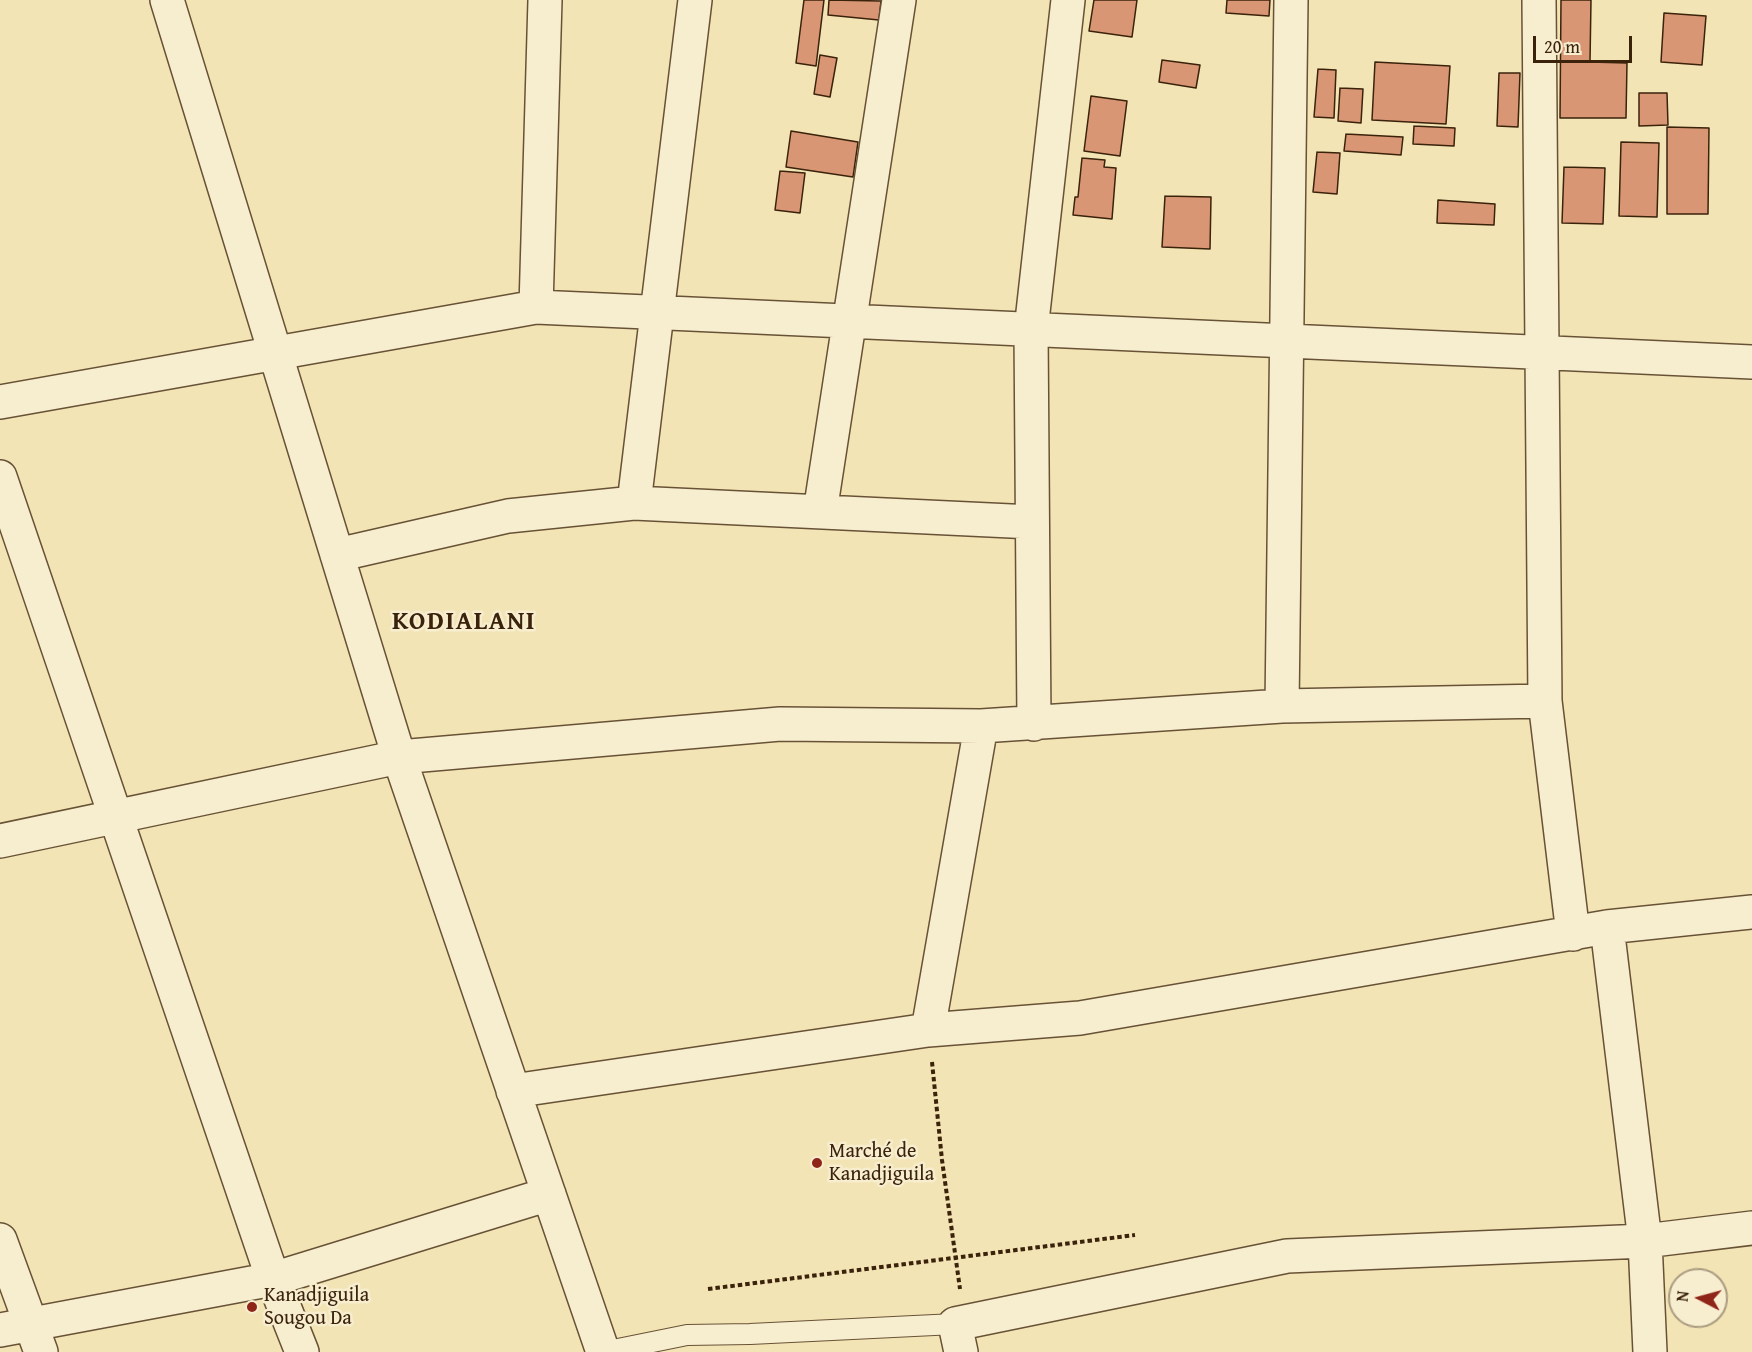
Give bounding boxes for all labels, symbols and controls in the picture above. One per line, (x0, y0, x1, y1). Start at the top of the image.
scale bar (1536, 24, 1635, 62)
text: 20 m (1544, 33, 1580, 60)
district label: KODIALANI (392, 606, 536, 638)
place label: Marché de Kanadjiguila (829, 1140, 934, 1187)
marker: Marché de Kanadjiguila (810, 1156, 824, 1170)
north arrow (1668, 1268, 1728, 1328)
place label: Kanadjiguila Sougou Da (264, 1284, 369, 1331)
text: N (1670, 1290, 1695, 1303)
marker: Kanadjiguila Sougou Da (245, 1300, 259, 1314)

